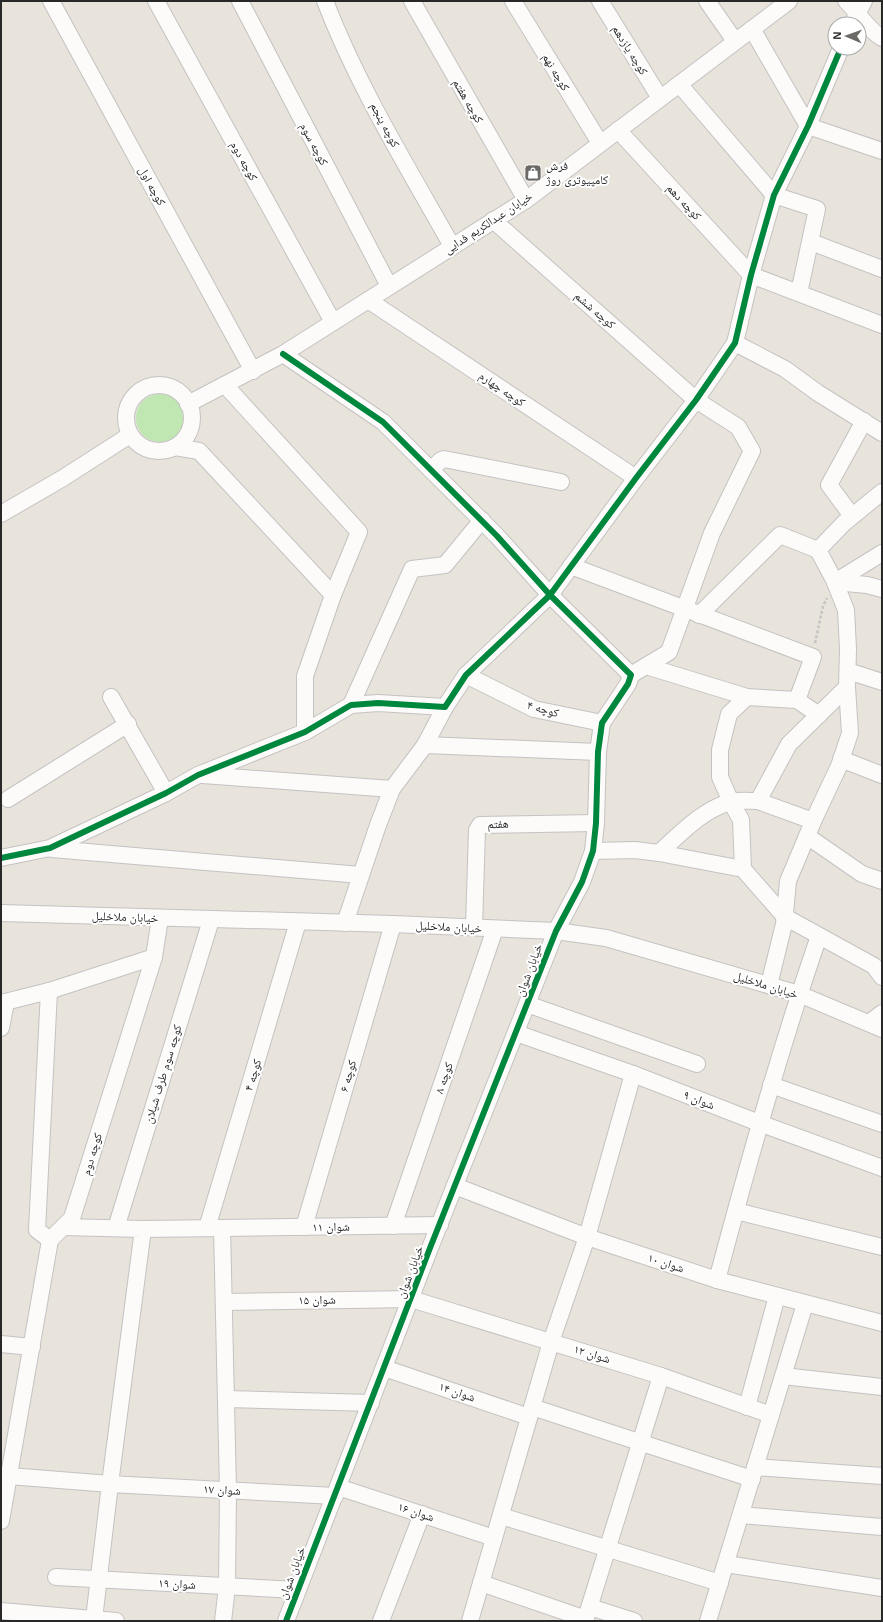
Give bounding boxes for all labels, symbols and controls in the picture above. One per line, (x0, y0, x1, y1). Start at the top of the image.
north arrow (827, 16, 867, 56)
street label: کوچه یازدهم (608, 22, 651, 78)
text: N (831, 31, 843, 40)
street label: کوچه نهم (539, 51, 573, 94)
street label: کوچه هفتم (449, 77, 486, 126)
street label: کوچه پنجم (366, 100, 403, 150)
street label: کوچه سوم (296, 120, 331, 168)
street label: کوچه دوم (226, 139, 261, 184)
place label: فرش کامپیوتری روژ (545, 159, 608, 187)
shop icon: فرش کامپیوتری روژ (523, 163, 543, 183)
street label: کوچه اول (136, 164, 168, 208)
street label: کوچه دهم (663, 181, 704, 224)
street label: خیابان عبدالکریم فدایی (441, 189, 536, 258)
street label: کوچه ششم (571, 289, 618, 332)
street label: کوچه چهارم (476, 368, 528, 410)
street label: کوچه ۴ (526, 698, 561, 720)
street label: هفتم (487, 817, 509, 832)
street label: خیابان ملاخلیل (92, 909, 159, 926)
street label: خیابان ملاخلیل (415, 918, 483, 936)
street label: خیابان شوان (513, 941, 546, 998)
street label: خیابان ملاخلیل (732, 969, 800, 1002)
street label: کوچه سوم طرف شیلان (141, 1023, 186, 1125)
street label: کوچه ۴ (242, 1057, 264, 1093)
street label: کوچه ۶ (337, 1058, 359, 1093)
street label: کوچه ۸ (432, 1060, 456, 1096)
street label: شوان ۹ (681, 1088, 717, 1112)
street label: کوچه دوم (79, 1131, 106, 1177)
street label: شوان ۱۱ (312, 1220, 350, 1234)
street label: خیابان شوان (394, 1243, 427, 1300)
street label: شوان ۱۰ (646, 1251, 686, 1275)
street label: شوان ۱۵ (298, 1293, 336, 1307)
street label: شوان ۱۲ (572, 1342, 612, 1366)
street label: شوان ۱۴ (437, 1379, 477, 1405)
street label: شوان ۱۷ (203, 1482, 241, 1498)
street label: شوان ۱۶ (396, 1500, 436, 1524)
street label: خیابان شوان (276, 1544, 309, 1601)
street label: شوان ۱۹ (158, 1576, 196, 1592)

